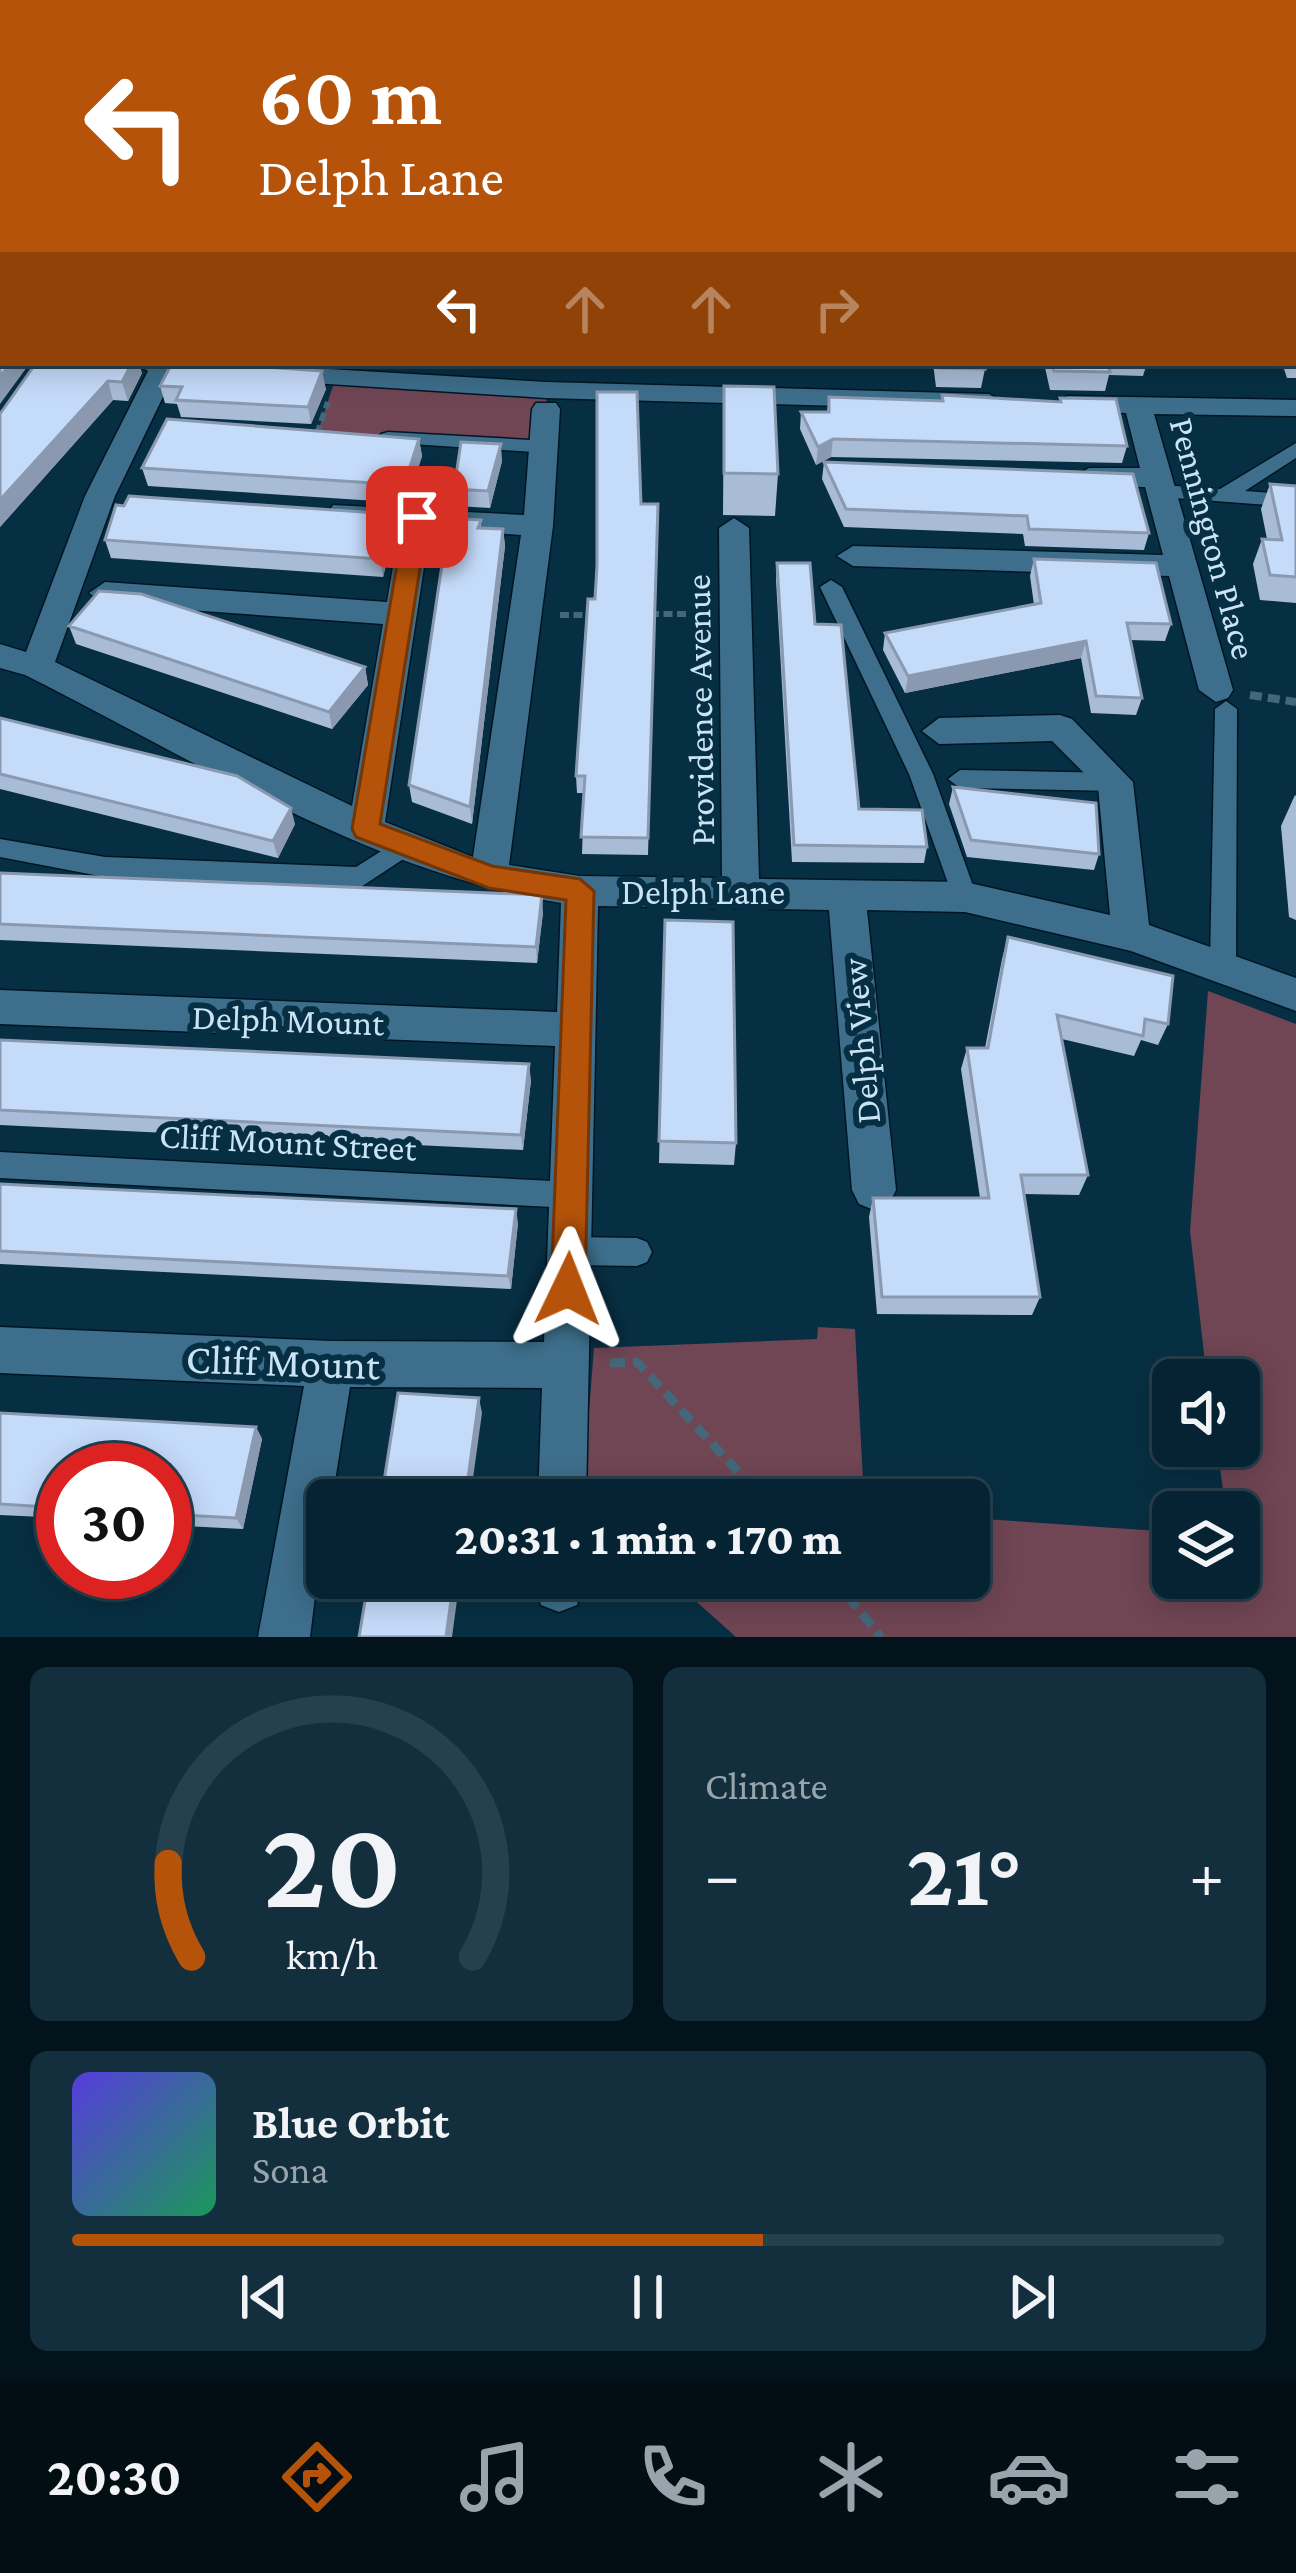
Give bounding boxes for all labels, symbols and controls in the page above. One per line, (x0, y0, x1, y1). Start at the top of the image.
icon: left (60, 48, 216, 204)
text: 60 m (258, 49, 442, 142)
text: Delph Lane (258, 147, 504, 207)
icon: left (426, 276, 492, 342)
icon: ahead (552, 276, 618, 342)
icon: ahead (678, 276, 744, 342)
icon: right (804, 276, 870, 342)
street label: Pennington Place (1162, 413, 1265, 663)
pin (366, 466, 468, 568)
icon: arrive (384, 484, 450, 550)
street label: Providence Avenue (678, 574, 722, 846)
street label: Delph Lane (621, 872, 785, 912)
street label: Delph View (834, 956, 888, 1125)
street label: Delph Mount (191, 997, 386, 1043)
street label: Cliff Mount Street (158, 1115, 419, 1169)
position arrow (505, 1226, 631, 1352)
street label: Cliff Mount (185, 1335, 382, 1388)
map controls (1152, 1359, 1260, 1599)
button: sound (1152, 1359, 1260, 1467)
speed limit sign: 30 (36, 1443, 192, 1599)
button: layers (1152, 1491, 1260, 1599)
text: 20:31 · 1 min · 170 m (454, 1514, 842, 1564)
text: Climate (705, 1764, 828, 1807)
text: 20 (262, 1794, 401, 1933)
text: 21° (907, 1824, 1022, 1924)
text: − (705, 1838, 740, 1911)
text: + (1189, 1838, 1224, 1911)
text: km/h (285, 1931, 378, 1978)
text: Blue Orbit (252, 2098, 449, 2148)
text: Sona (252, 2148, 329, 2191)
icon: previous (231, 2264, 297, 2330)
icon: pause (615, 2264, 681, 2330)
icon: next (999, 2264, 1065, 2330)
icon: directions (275, 2435, 359, 2519)
icon: music (453, 2435, 537, 2519)
icon: phone (631, 2435, 715, 2519)
icon: climate (809, 2435, 893, 2519)
icon: car (987, 2435, 1071, 2519)
icon: filters (1165, 2435, 1249, 2519)
text: 20:30 (47, 2447, 181, 2507)

